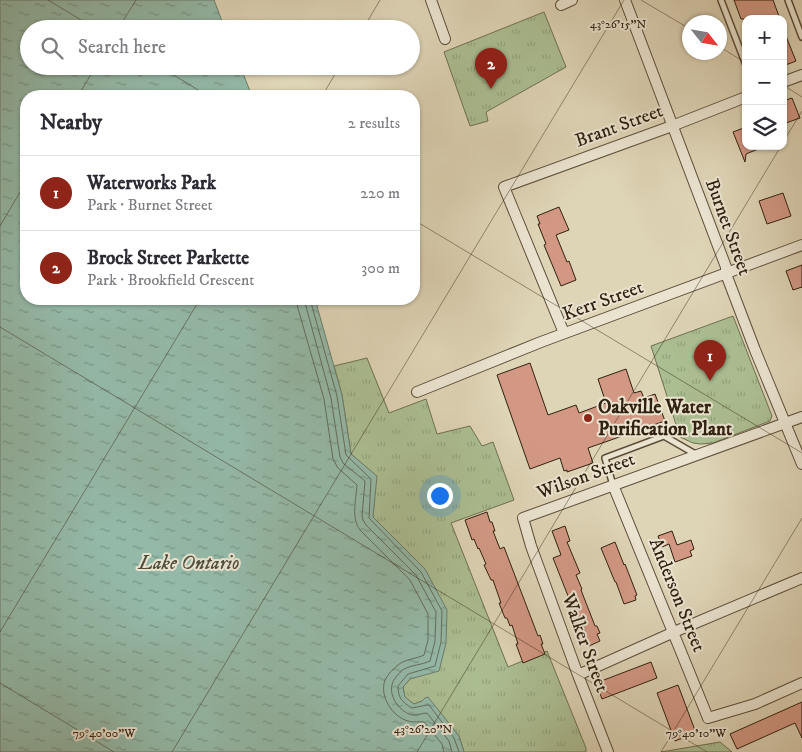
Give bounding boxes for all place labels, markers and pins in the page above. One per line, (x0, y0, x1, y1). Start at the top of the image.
pin: 2 (475, 48, 507, 89)
pin: 1 (694, 340, 726, 381)
place label: Oakville Water Purification Plant (598, 396, 733, 441)
marker: Oakville Water Purification Plant (582, 412, 594, 424)

